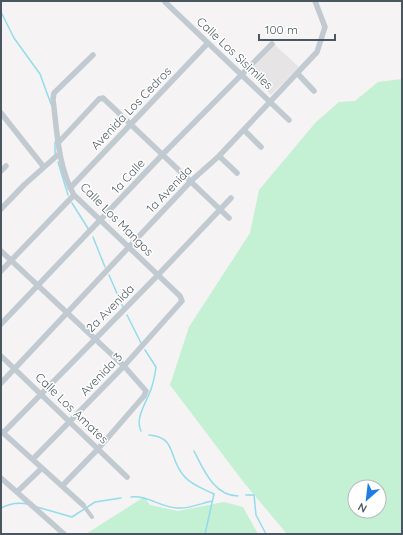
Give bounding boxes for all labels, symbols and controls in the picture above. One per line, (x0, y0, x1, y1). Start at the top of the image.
street label: Calle Los Sisimiles (194, 14, 277, 93)
scale bar (259, 16, 335, 42)
text: 100 m (265, 22, 298, 37)
street label: Avenida Los Cedros (88, 63, 175, 153)
street label: 1a Calle (108, 155, 148, 197)
street label: 1a Avenida (143, 162, 195, 216)
street label: Calle Los Mangos (77, 179, 157, 259)
street label: 2a Avenida (83, 281, 137, 335)
street label: Avenida 3 (77, 349, 125, 399)
street label: Calle Los Amates (32, 369, 112, 447)
north arrow (347, 479, 387, 519)
text: N (355, 500, 369, 516)

